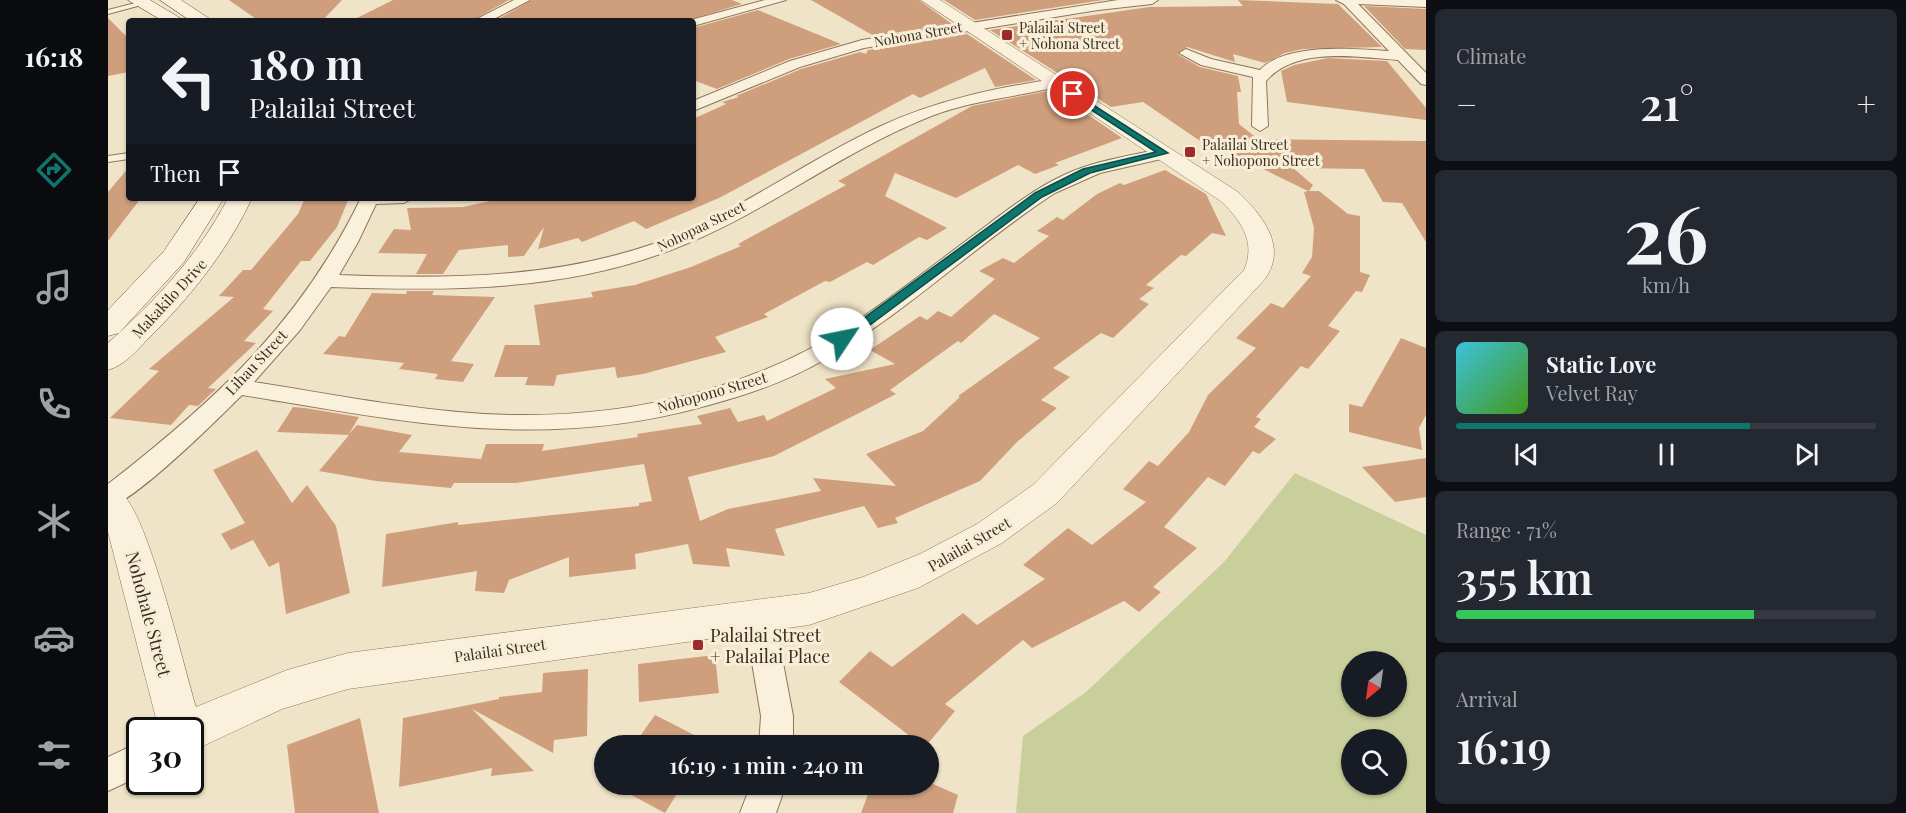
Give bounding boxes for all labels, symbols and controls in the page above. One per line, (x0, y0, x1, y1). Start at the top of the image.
street label: Nohona Street (872, 17, 965, 51)
place label: Palailai Street + Nohona Street (1019, 18, 1121, 53)
marker: Palailai Street + Nohona Street (1000, 28, 1014, 42)
text: 180 m (249, 35, 364, 91)
text: 16:18 (25, 38, 83, 74)
icon: left (150, 42, 228, 120)
text: Climate (1456, 42, 1526, 69)
pin (1047, 68, 1098, 119)
text: 21° (1640, 72, 1694, 132)
icon: arrive (1056, 77, 1089, 110)
text: − (1456, 81, 1477, 125)
text: + (1857, 81, 1876, 125)
text: Palailai Street (249, 89, 415, 125)
place label: Palailai Street + Nohopono Street (1202, 135, 1321, 170)
marker: Palailai Street + Nohopono Street (1183, 145, 1197, 159)
icon: directions (33, 149, 75, 191)
icon: arrive (213, 156, 246, 189)
text: Then (150, 158, 201, 188)
text: 26 (1624, 180, 1708, 284)
street label: Nohopaa Street (654, 196, 749, 256)
street label: Makakilo Drive (127, 254, 211, 342)
icon: music (33, 266, 75, 308)
text: km/h (1642, 271, 1690, 298)
position arrow (810, 307, 874, 371)
street label: Lihau Street (221, 325, 292, 399)
text: Static Love (1546, 349, 1656, 379)
street label: Nohopono Street (655, 367, 770, 417)
text: Velvet Ray (1546, 379, 1638, 406)
icon: phone (33, 383, 75, 425)
icon: previous (1510, 438, 1543, 471)
icon: pause (1650, 438, 1683, 471)
icon: next (1790, 438, 1823, 471)
icon: climate (33, 500, 75, 542)
street label: Palailai Street (924, 512, 1015, 576)
text: Range · 71% (1456, 516, 1557, 543)
text: 355 km (1456, 546, 1593, 606)
street label: Nohohale Street (121, 549, 177, 680)
icon: car (33, 617, 75, 659)
place label: Palailai Street + Palailai Place (710, 623, 830, 668)
street label: Palailai Street (453, 634, 548, 666)
marker: Palailai Street + Palailai Place (691, 638, 705, 652)
north arrow (1341, 651, 1407, 717)
map controls (1341, 651, 1407, 795)
text: Arrival (1456, 685, 1518, 712)
text: 16:19 (1456, 715, 1552, 775)
speed limit sign: 30 (126, 717, 204, 795)
button: search (1341, 729, 1407, 795)
icon: filters (33, 734, 75, 776)
text: 16:19 · 1 min · 240 m (669, 750, 864, 780)

